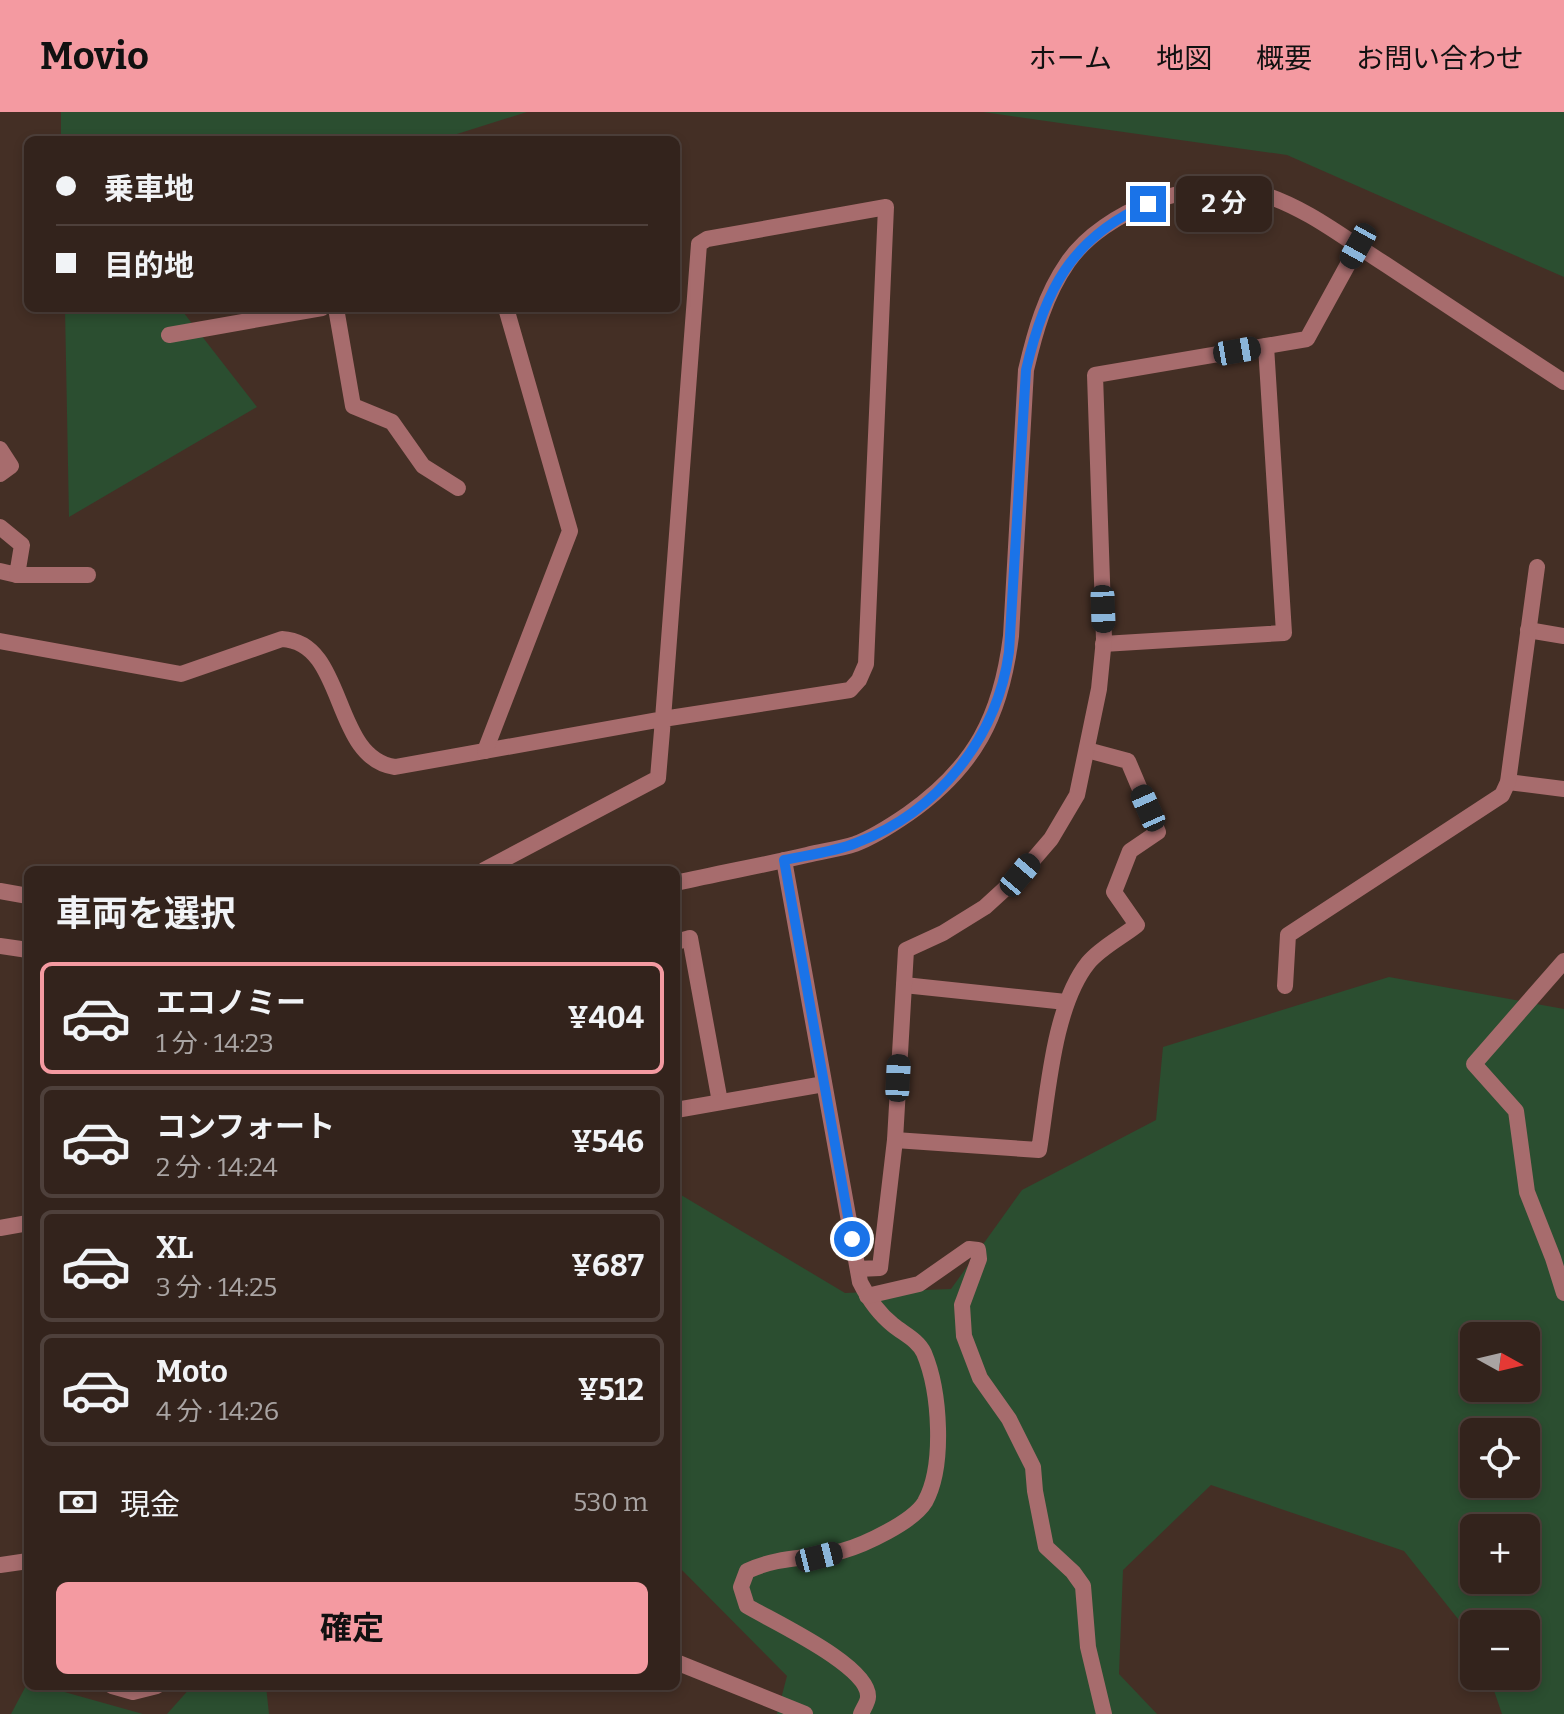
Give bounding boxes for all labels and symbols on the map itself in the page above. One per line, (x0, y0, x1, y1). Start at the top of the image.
callout: 2 分 (1176, 176, 1272, 232)
route end (1130, 186, 1166, 222)
car (1336, 219, 1380, 273)
car (1211, 335, 1263, 367)
car (1090, 585, 1116, 633)
car (1127, 781, 1169, 835)
car (995, 849, 1045, 901)
car (885, 1053, 911, 1103)
route start (834, 1221, 870, 1257)
north arrow (1460, 1322, 1540, 1402)
car (793, 1540, 845, 1574)

